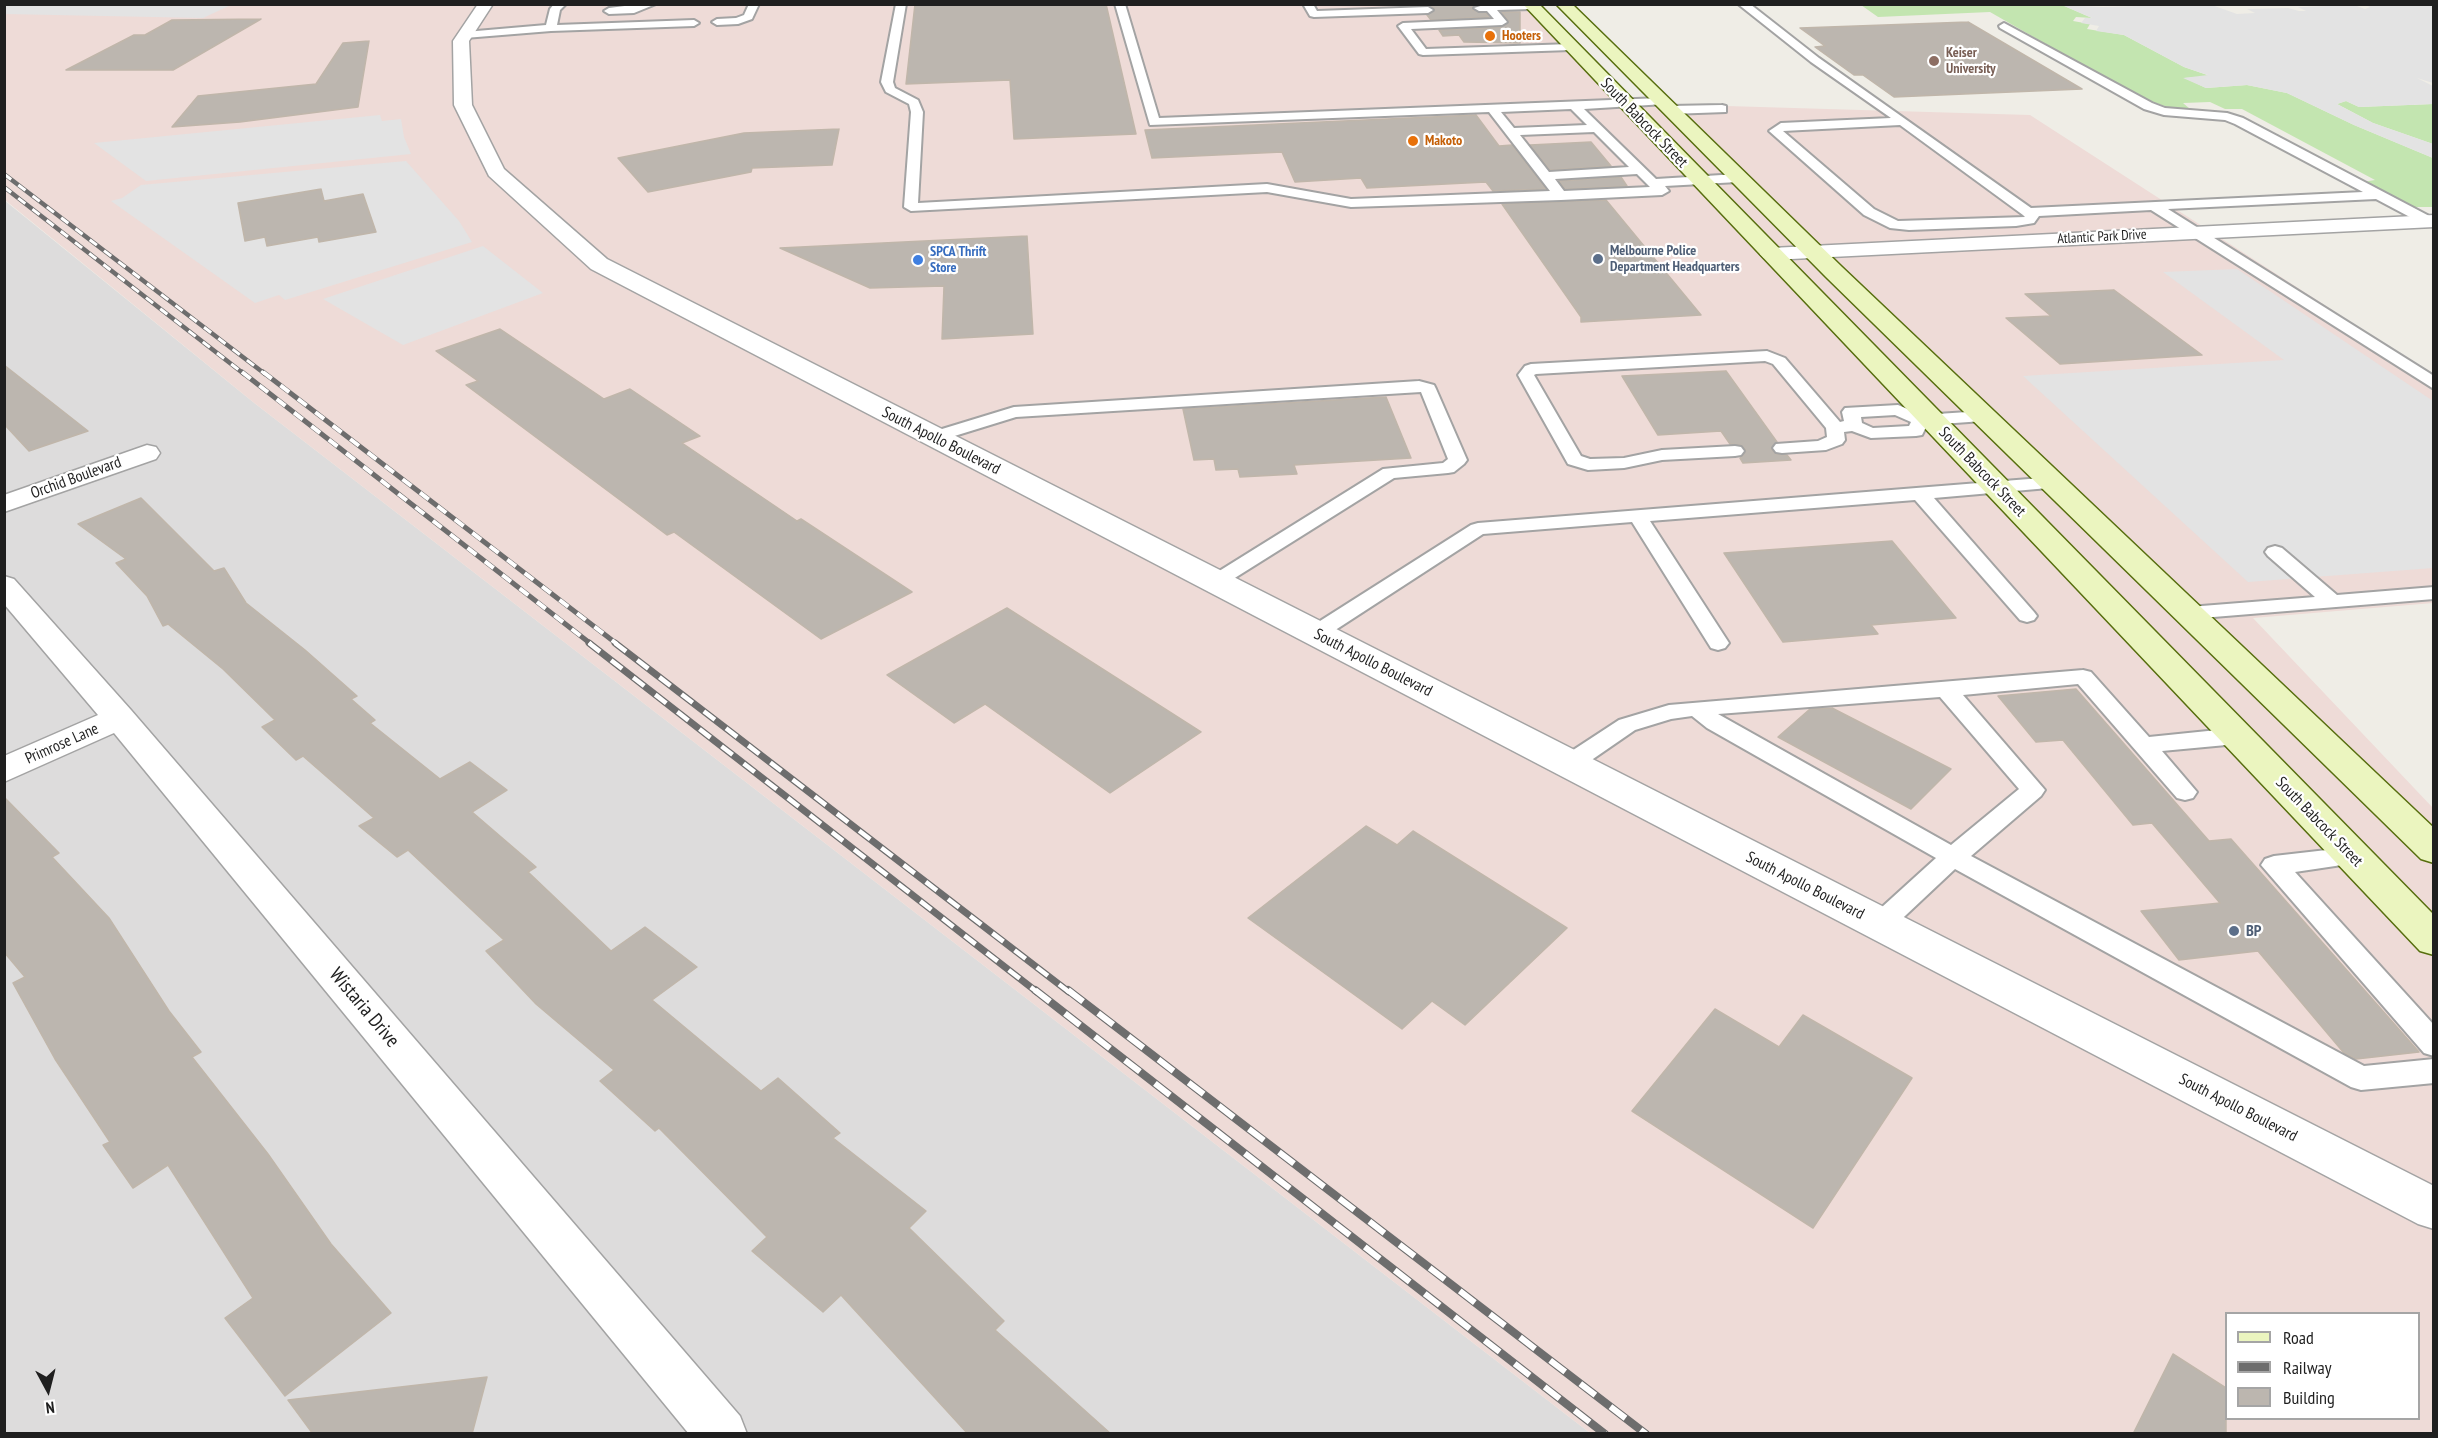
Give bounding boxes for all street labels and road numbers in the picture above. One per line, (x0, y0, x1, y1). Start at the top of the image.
street label: South Babcock Street (1596, 74, 1692, 172)
street label: Atlantic Park Drive (2057, 226, 2147, 248)
street label: South Apollo Boulevard (879, 403, 1003, 479)
street label: South Babcock Street (1934, 423, 2030, 521)
street label: Orchid Boulevard (28, 453, 124, 503)
street label: South Apollo Boulevard (1311, 625, 1435, 701)
street label: Primrose Lane (22, 719, 102, 769)
street label: South Babcock Street (2271, 773, 2367, 871)
street label: South Apollo Boulevard (1743, 848, 1867, 924)
street label: Wistaria Drive (324, 963, 404, 1053)
street label: South Apollo Boulevard (2176, 1070, 2300, 1146)

